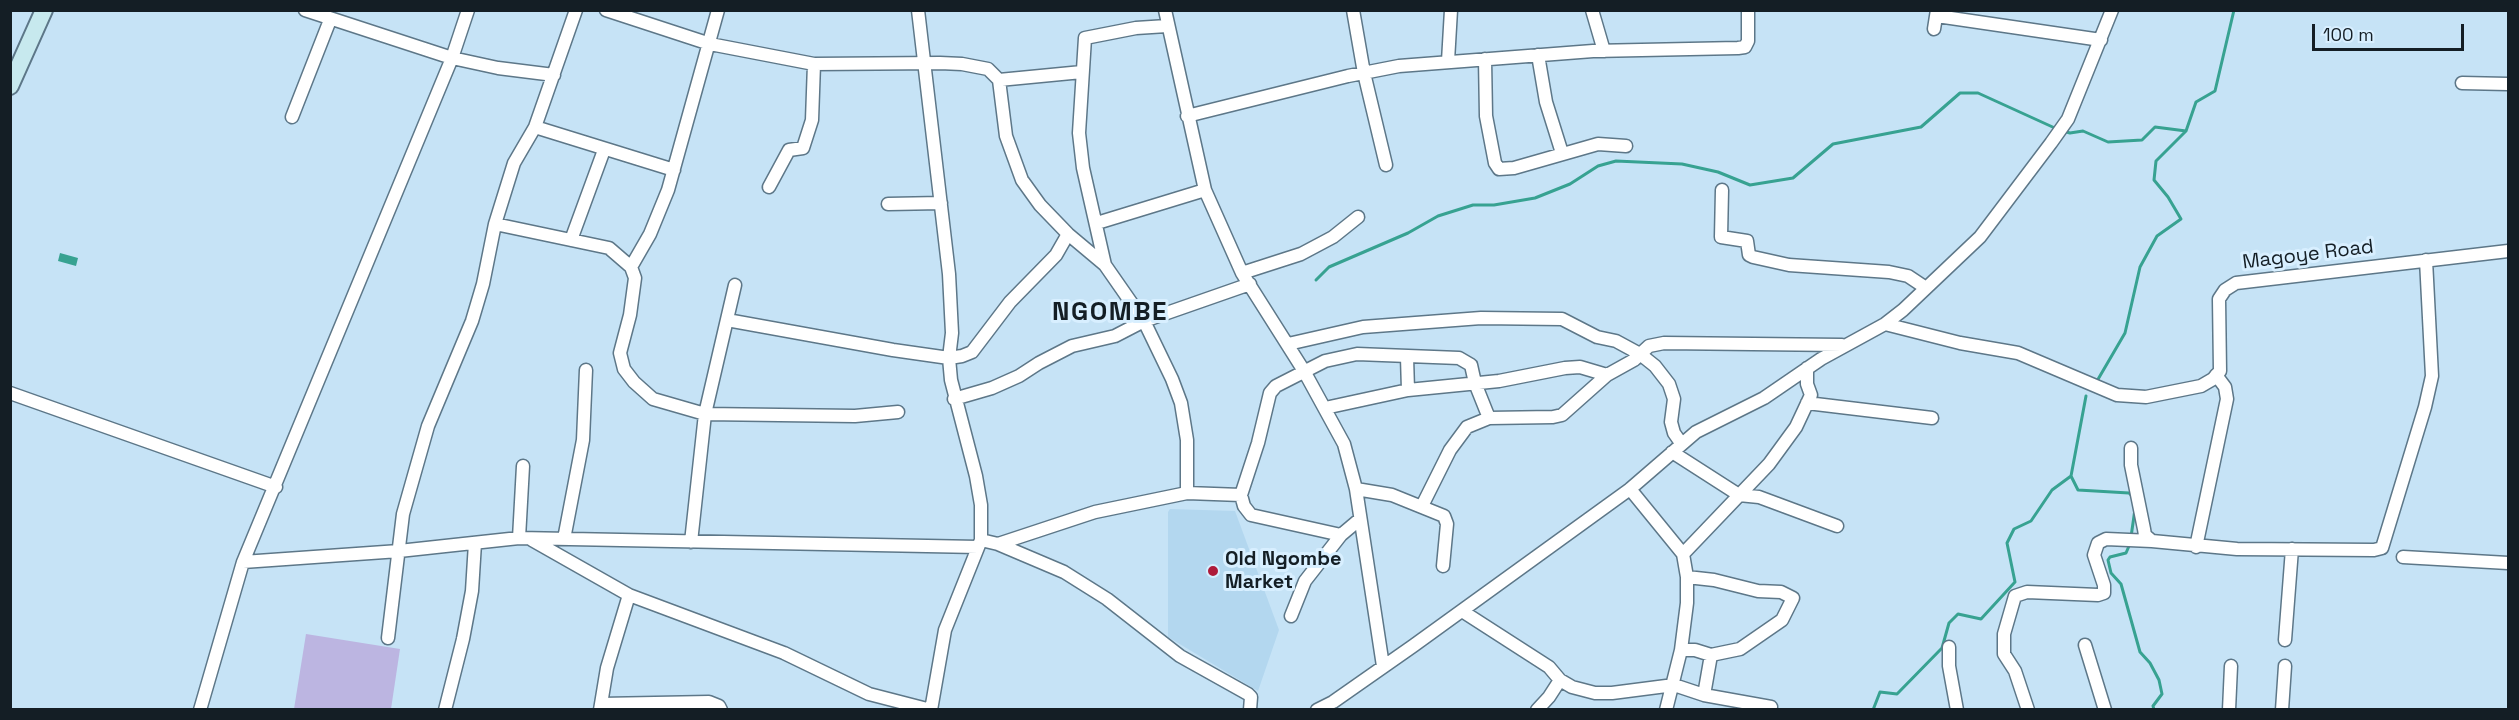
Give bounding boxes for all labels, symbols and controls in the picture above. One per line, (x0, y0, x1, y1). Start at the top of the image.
scale bar (2315, 12, 2466, 50)
text: 100 m (2323, 23, 2374, 46)
street label: Magoye Road (2241, 235, 2375, 275)
district label: NGOMBE (1052, 297, 1168, 329)
place label: Old Ngombe Market (1225, 548, 1341, 595)
marker: Old Ngombe Market (1206, 564, 1220, 578)

